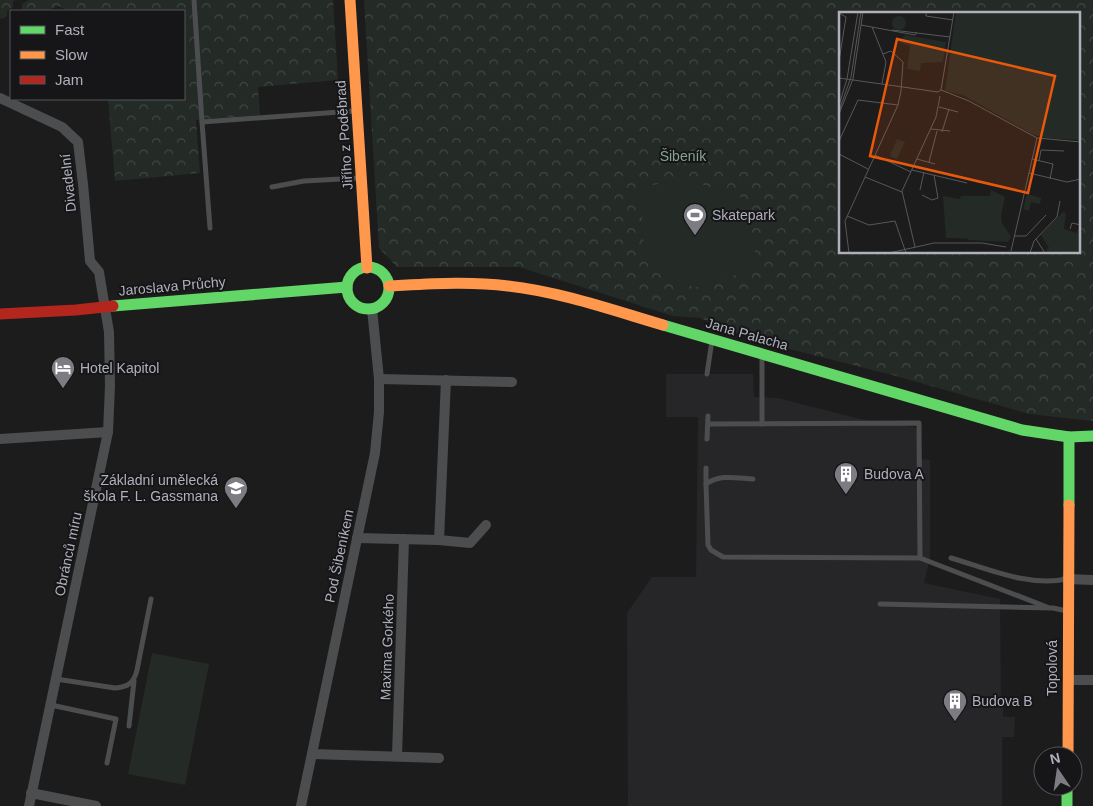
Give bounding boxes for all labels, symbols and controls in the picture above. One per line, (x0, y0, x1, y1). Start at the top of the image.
legend (10, 10, 185, 100)
inset map (839, 12, 1080, 254)
text: Fast (55, 21, 85, 38)
text: Slow (55, 46, 88, 63)
text: Jam (55, 71, 83, 88)
street label: Jiřího z Poděbrad (332, 80, 356, 190)
park label: Šibeník (660, 148, 707, 164)
street label: Divadelní (57, 153, 79, 213)
sports icon: Skatepark (682, 202, 708, 236)
place label: Skatepark (712, 207, 776, 223)
street label: Jaroslava Průchy (118, 273, 226, 299)
street label: Jana Palacha (704, 315, 790, 353)
hotel icon: Hotel Kapitol (50, 355, 76, 389)
place label: Hotel Kapitol (80, 360, 159, 376)
building icon: Budova A (833, 461, 859, 495)
place label: Budova A (864, 466, 925, 482)
place label: Základní umělecká škola F. L. Gassmana (83, 472, 218, 504)
school or university icon: Základní umělecká škola F. L. Gassmana (223, 475, 249, 509)
street label: Pod Šibeníkem (321, 508, 357, 604)
street label: Obránců míru (51, 510, 85, 598)
street label: Maxima Gorkého (377, 593, 397, 701)
street label: Topolová (1044, 640, 1060, 696)
building icon: Budova B (942, 688, 968, 722)
place label: Budova B (972, 693, 1033, 709)
north arrow (1033, 746, 1083, 796)
text: N (1048, 749, 1062, 767)

